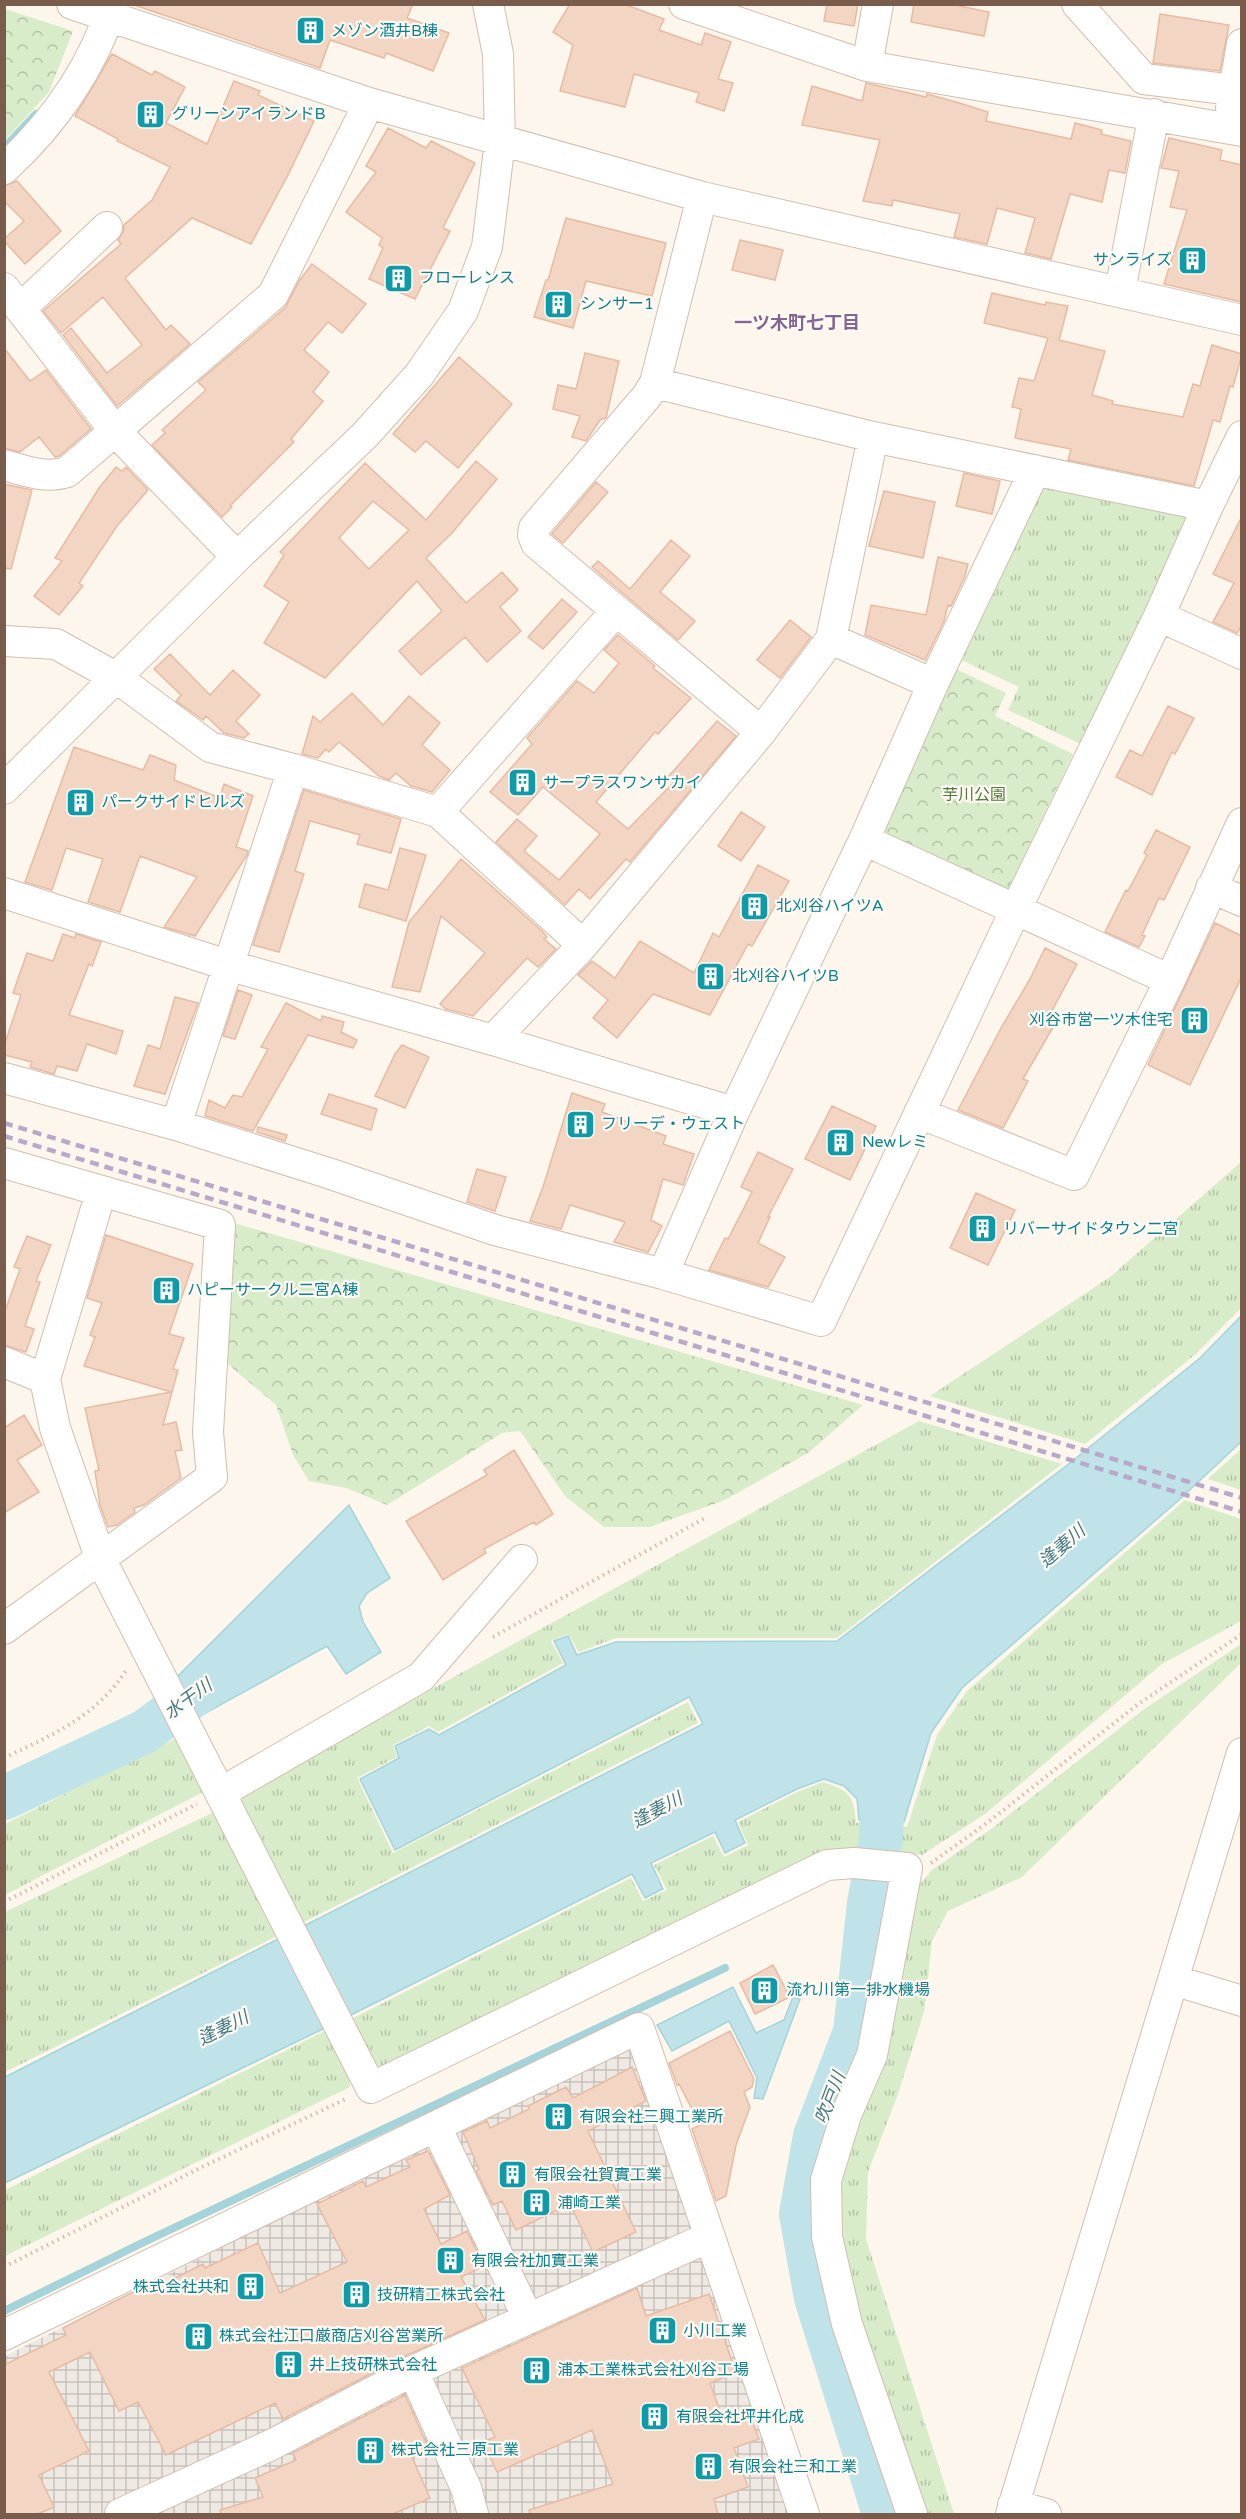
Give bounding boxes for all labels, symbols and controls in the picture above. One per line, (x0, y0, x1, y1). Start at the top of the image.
building icon: メゾン酒井B棟 (294, 15, 326, 47)
place label: メゾン酒井B棟 (331, 21, 438, 41)
building icon: グリーンアイランドB (135, 98, 167, 130)
place label: グリーンアイランドB (172, 104, 326, 124)
building icon: サンライズ (1177, 244, 1209, 276)
place label: サンライズ (1092, 250, 1172, 270)
building icon: フローレンス (382, 262, 414, 294)
place label: フローレンス (419, 268, 515, 288)
building icon: シンサー1 (543, 288, 575, 320)
place label: シンサー1 (580, 294, 654, 314)
district label: 一ツ木町七丁目 (734, 312, 860, 334)
building icon: サープラスワンサカイ (506, 767, 538, 799)
place label: サープラスワンサカイ (543, 773, 702, 793)
park label: 芋川公園 (942, 785, 1006, 805)
building icon: パークサイドヒルズ (64, 786, 96, 818)
place label: パークサイドヒルズ (101, 792, 245, 812)
building icon: 北刈谷ハイツA (739, 890, 771, 922)
place label: 北刈谷ハイツA (776, 896, 884, 916)
building icon: 北刈谷ハイツB (695, 960, 727, 992)
place label: 北刈谷ハイツB (732, 966, 839, 986)
building icon: 刈谷市営一ツ木住宅 (1178, 1004, 1210, 1036)
place label: 刈谷市営一ツ木住宅 (1029, 1010, 1173, 1030)
building icon: フリーデ・ウェスト (564, 1108, 596, 1140)
place label: フリーデ・ウェスト (601, 1114, 745, 1134)
building icon: Newレミ (825, 1126, 857, 1158)
place label: Newレミ (862, 1132, 928, 1152)
building icon: リバーサイドタウン二宮 (966, 1213, 998, 1245)
place label: リバーサイドタウン二宮 (1003, 1219, 1179, 1239)
building icon: ハピーサークル二宮A棟 (150, 1274, 182, 1306)
place label: ハピーサークル二宮A棟 (187, 1280, 358, 1300)
water label: 逢妻川 (1034, 1519, 1091, 1572)
water label: 水干川 (160, 1673, 218, 1724)
water label: 逢妻川 (628, 1787, 688, 1832)
building icon: 流れ川第一排水機場 (749, 1974, 781, 2006)
place label: 流れ川第一排水機場 (786, 1980, 930, 2000)
water label: 逢妻川 (194, 2005, 254, 2050)
water label: 吹戸川 (810, 2067, 851, 2127)
building icon: 有限会社三興工業所 (542, 2101, 574, 2133)
place label: 有限会社三興工業所 (579, 2107, 723, 2127)
building icon: 有限会社賀實工業 (497, 2159, 529, 2191)
place label: 有限会社賀實工業 (534, 2165, 662, 2185)
building icon: 浦崎工業 (520, 2187, 552, 2219)
place label: 浦崎工業 (557, 2193, 621, 2213)
building icon: 有限会社加實工業 (434, 2245, 466, 2277)
place label: 有限会社加實工業 (471, 2251, 599, 2271)
building icon: 株式会社共和 (234, 2271, 266, 2303)
place label: 株式会社共和 (133, 2277, 229, 2297)
building icon: 技研精工株式会社 (340, 2279, 372, 2311)
place label: 技研精工株式会社 (377, 2285, 505, 2305)
building icon: 小川工業 (646, 2315, 678, 2347)
building icon: 株式会社江口厳商店刈谷営業所 (182, 2320, 214, 2352)
place label: 小川工業 (683, 2321, 747, 2341)
place label: 株式会社江口厳商店刈谷営業所 (219, 2326, 443, 2346)
building icon: 井上技研株式会社 (272, 2349, 304, 2381)
building icon: 浦本工業株式会社刈谷工場 (520, 2354, 552, 2386)
place label: 井上技研株式会社 (309, 2355, 437, 2375)
place label: 浦本工業株式会社刈谷工場 (557, 2360, 749, 2380)
building icon: 有限会社坪井化成 (639, 2401, 671, 2433)
place label: 有限会社坪井化成 (676, 2407, 804, 2427)
building icon: 株式会社三原工業 (354, 2434, 386, 2466)
place label: 株式会社三原工業 (391, 2440, 519, 2460)
building icon: 有限会社三和工業 (692, 2451, 724, 2483)
place label: 有限会社三和工業 (729, 2457, 857, 2477)

